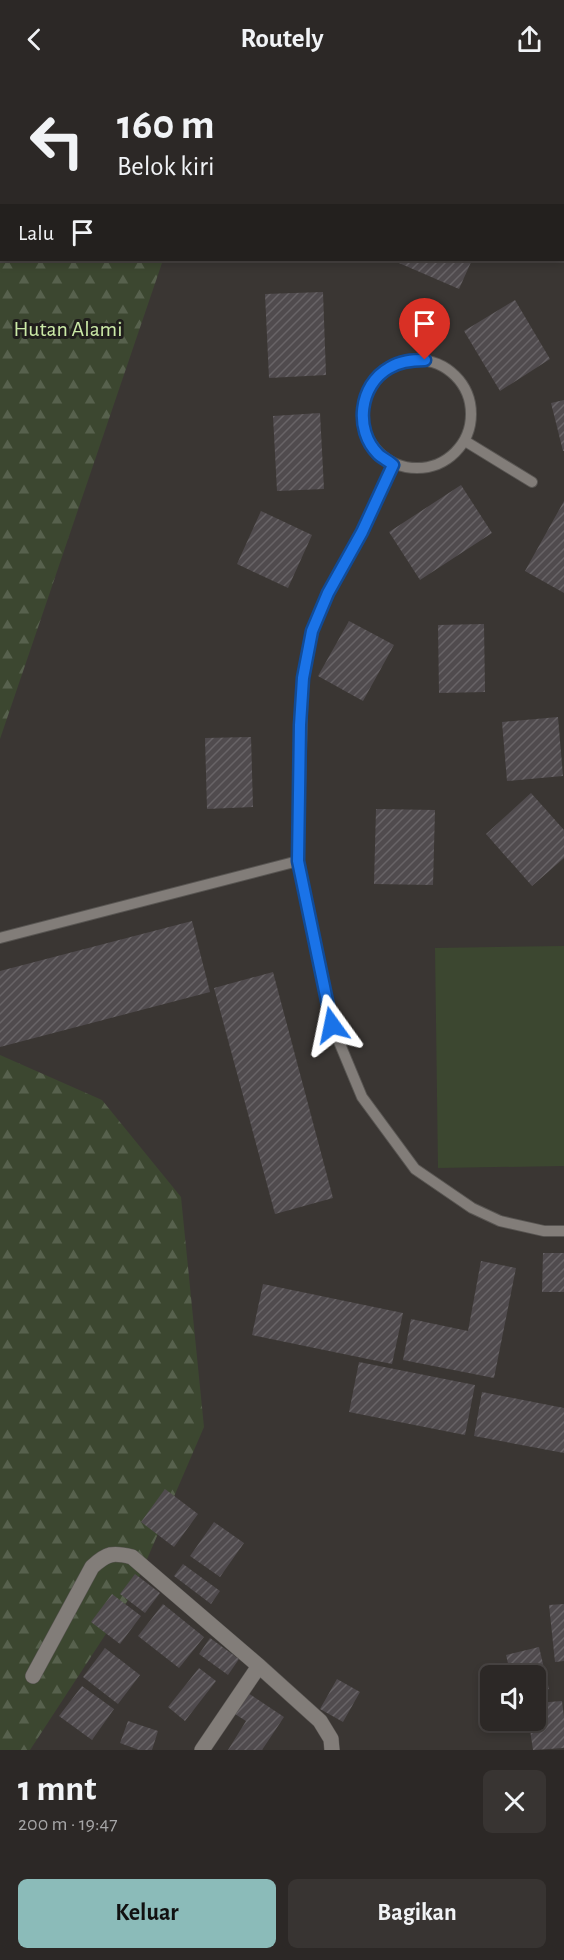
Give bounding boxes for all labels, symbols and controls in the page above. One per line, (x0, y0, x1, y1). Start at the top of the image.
icon: back (18, 23, 51, 56)
icon: share (513, 23, 546, 56)
text: Routely (240, 25, 324, 52)
icon: left (18, 102, 96, 180)
text: 160 m (117, 104, 215, 146)
text: Belok kiri (117, 153, 214, 180)
icon: arrive (66, 216, 99, 249)
text: Lalu (18, 222, 54, 244)
pin (399, 298, 450, 360)
icon: arrive (408, 307, 441, 340)
park label: Hutan Alami (13, 318, 123, 340)
position arrow (300, 993, 364, 1057)
map controls (480, 1665, 546, 1731)
button: sound (480, 1665, 546, 1731)
button: close (483, 1770, 546, 1833)
text: 1 mnt (18, 1771, 96, 1807)
text: 200 m · 19:47 (18, 1814, 118, 1834)
button: Keluar (18, 1879, 276, 1948)
button: Bagikan (288, 1879, 546, 1948)

